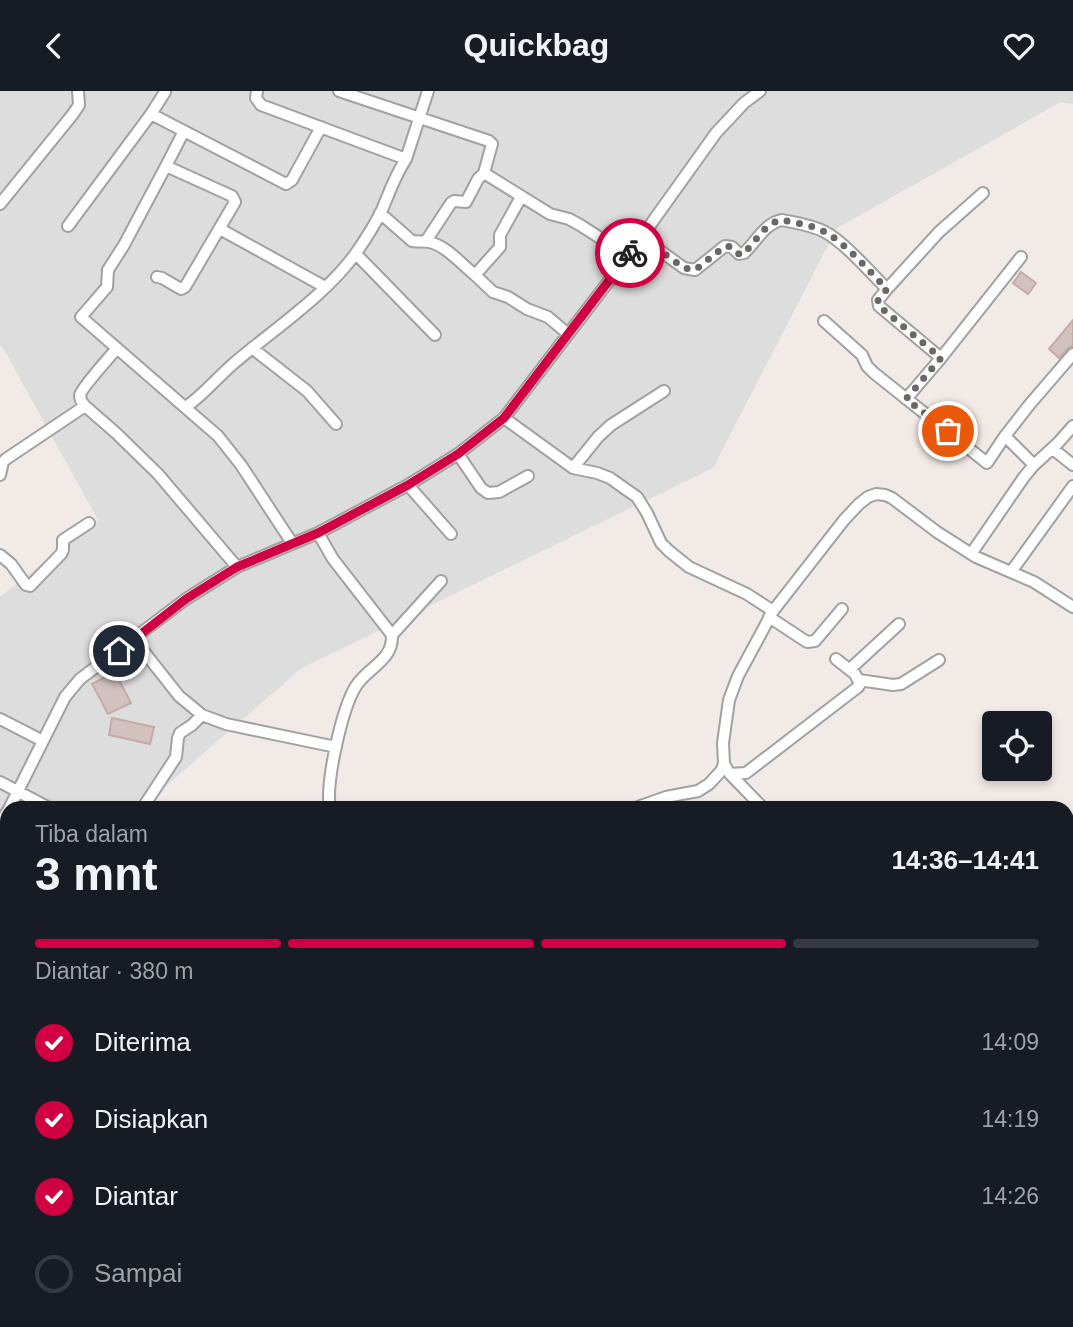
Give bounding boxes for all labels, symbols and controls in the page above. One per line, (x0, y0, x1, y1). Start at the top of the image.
icon: back (35, 27, 73, 65)
text: Quickbag (464, 27, 609, 63)
icon: heart (1000, 27, 1038, 65)
courier (595, 218, 665, 288)
icon: bike (611, 234, 649, 272)
pin (918, 401, 978, 461)
icon: bag (929, 412, 967, 450)
pin (89, 621, 149, 681)
icon: home (100, 632, 138, 670)
map controls (982, 711, 1052, 781)
button: locate (982, 711, 1052, 781)
text: Tiba dalam (35, 821, 148, 847)
text: 14:36–14:41 (892, 845, 1039, 875)
text: 3 mnt (35, 848, 158, 900)
text: Diantar · 380 m (35, 958, 194, 984)
icon: check (35, 1024, 73, 1062)
text: Diterima (94, 1027, 191, 1057)
text: 14:09 (981, 1029, 1039, 1055)
icon: check (35, 1101, 73, 1139)
text: Disiapkan (94, 1104, 208, 1134)
text: 14:19 (981, 1106, 1039, 1132)
icon: check (35, 1178, 73, 1216)
text: Diantar (94, 1181, 178, 1211)
text: 14:26 (981, 1183, 1039, 1209)
text: Sampai (94, 1258, 182, 1288)

